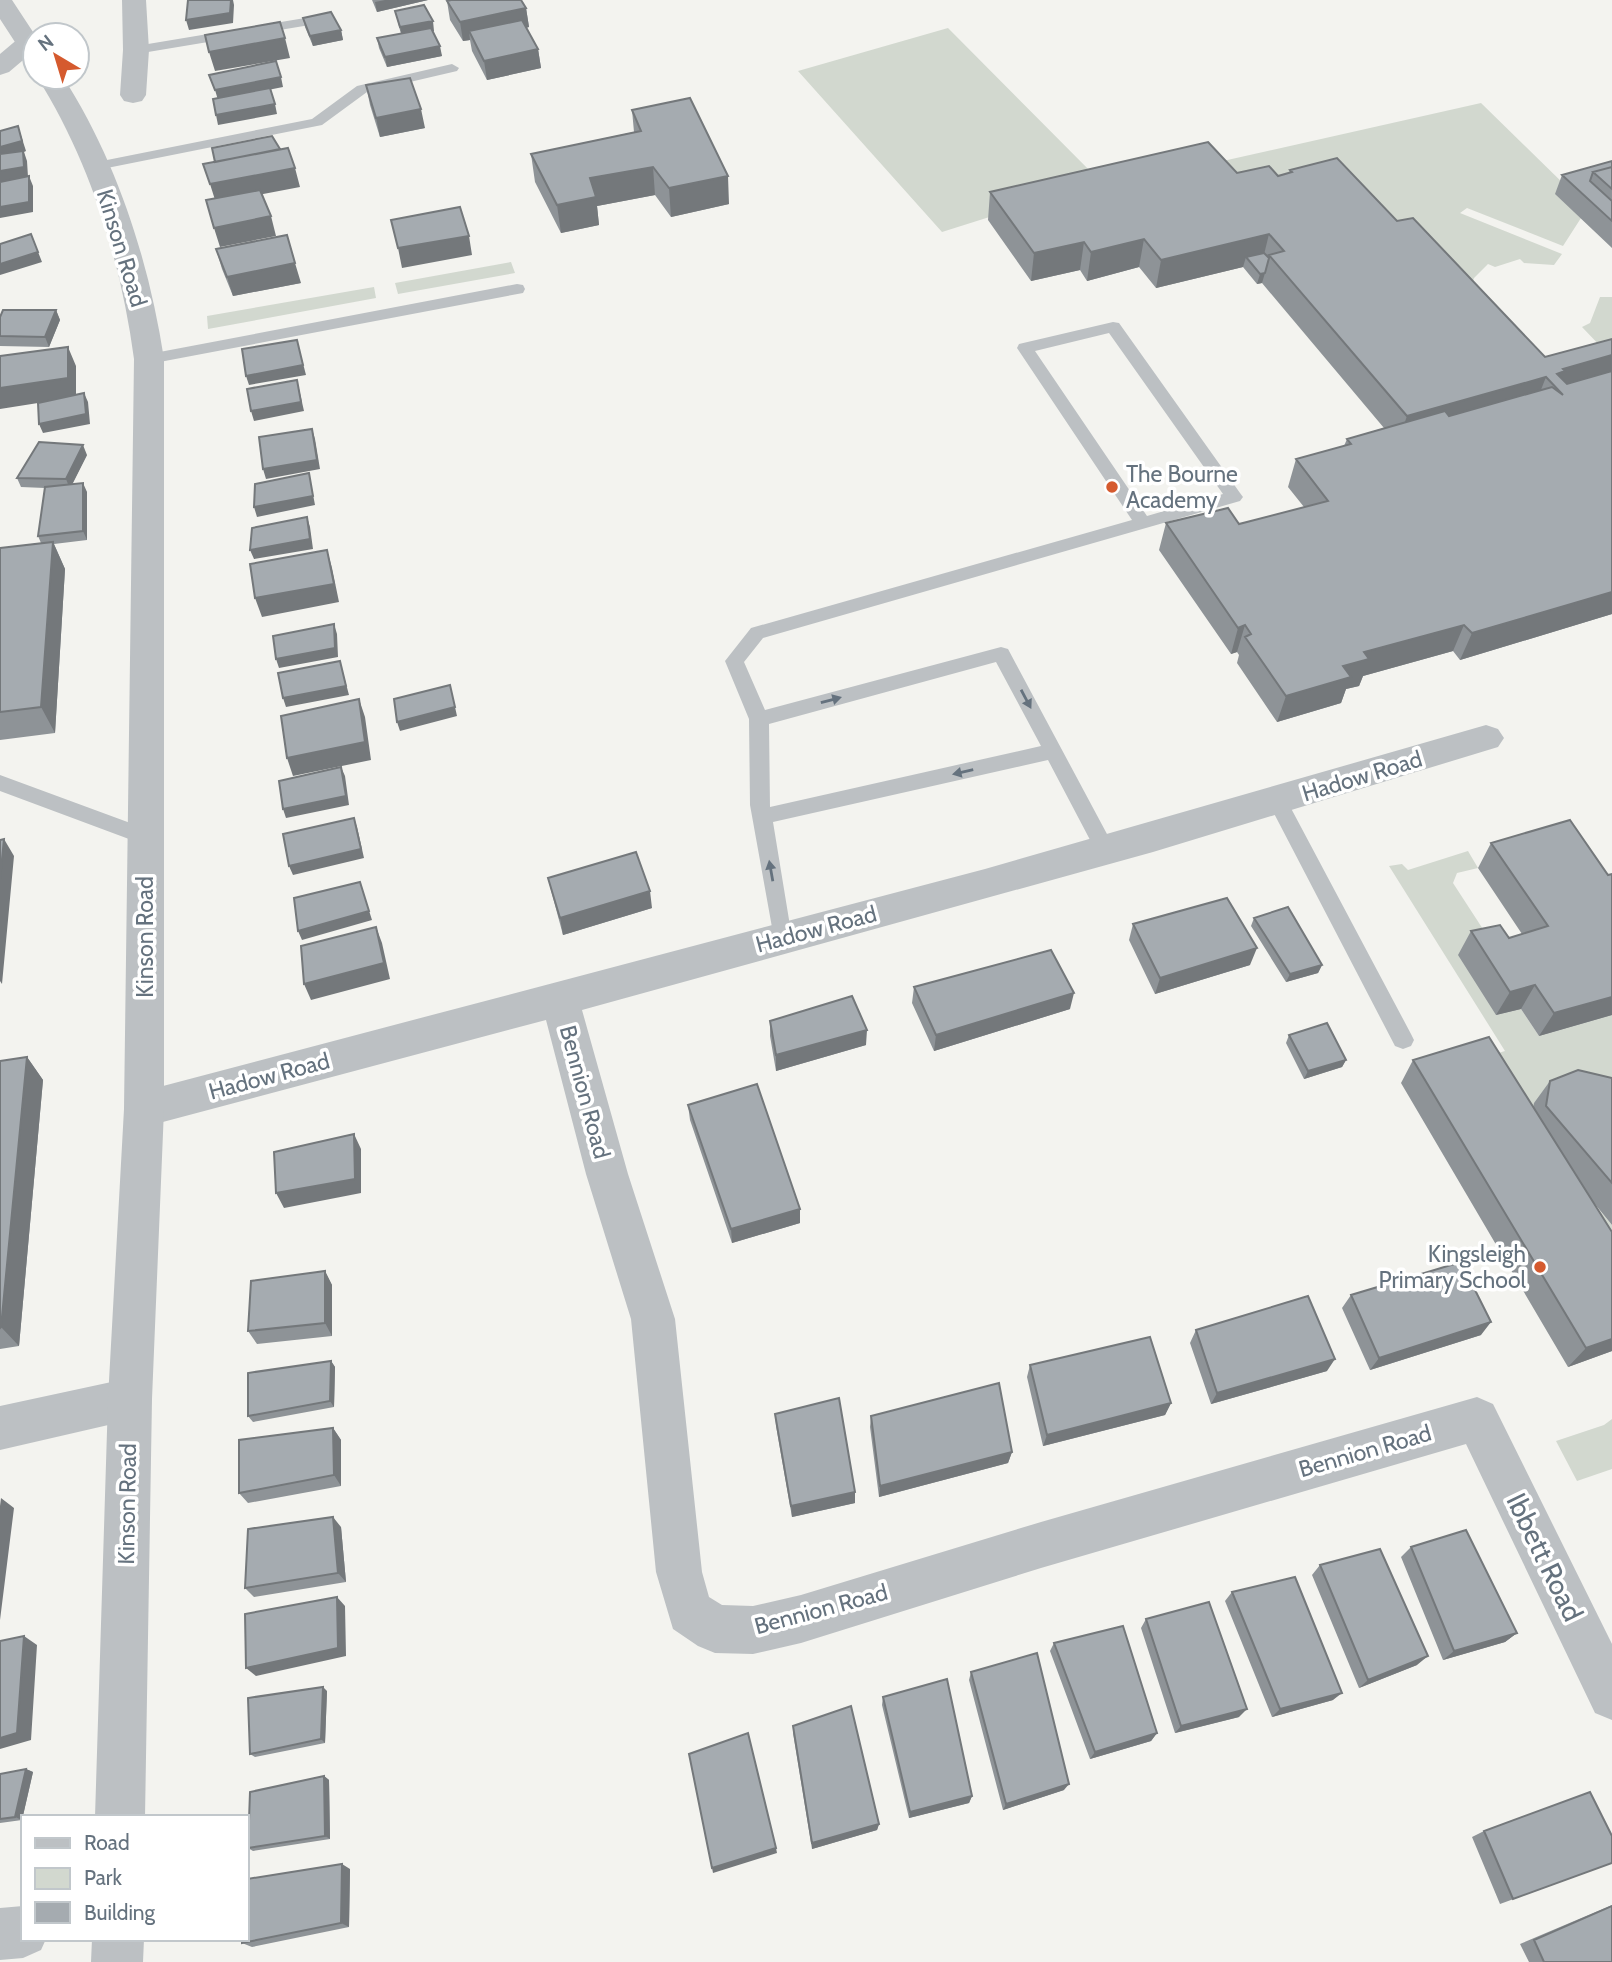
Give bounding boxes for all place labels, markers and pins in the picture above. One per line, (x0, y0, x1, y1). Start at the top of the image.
place label: The Bourne Academy (1126, 460, 1238, 514)
marker: The Bourne Academy (1104, 479, 1120, 495)
place label: Kingsleigh Primary School (1379, 1240, 1527, 1294)
marker: Kingsleigh Primary School (1532, 1259, 1548, 1275)

